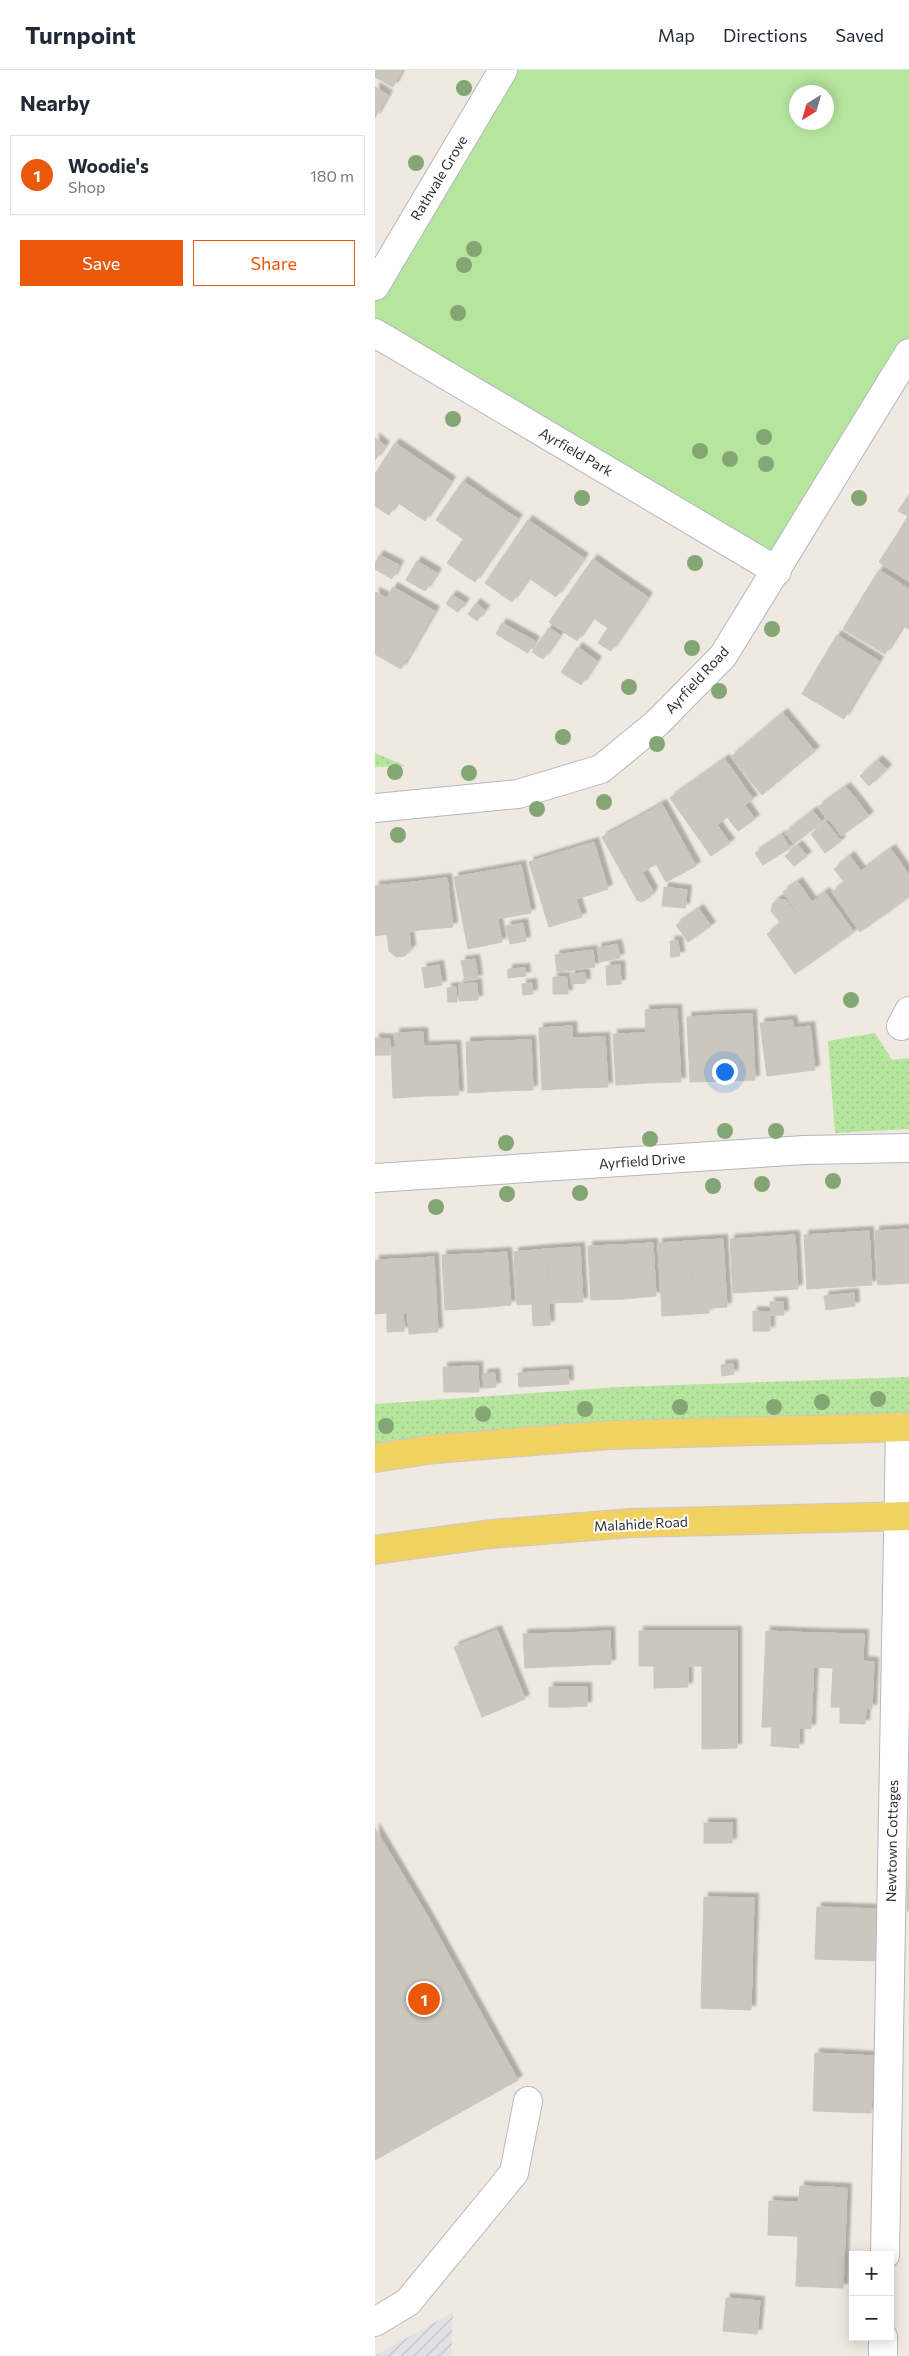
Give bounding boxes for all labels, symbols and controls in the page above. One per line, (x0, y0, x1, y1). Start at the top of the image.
text: Turnpoint (25, 20, 136, 49)
text: Map (658, 24, 695, 46)
text: Directions (723, 24, 807, 46)
text: Saved (835, 24, 884, 46)
north arrow (789, 85, 834, 130)
text: Nearby (20, 90, 90, 115)
street label: Rathvale Grove (406, 132, 471, 223)
text: Woodie's (68, 154, 149, 177)
text: 1 (33, 166, 41, 185)
text: 180 m (310, 166, 354, 185)
text: Shop (68, 177, 106, 196)
button: Save (20, 240, 183, 286)
button: Share (193, 240, 355, 286)
street label: Ayrfield Park (536, 424, 616, 480)
street label: Ayrfield Road (661, 643, 732, 717)
your location (712, 1059, 738, 1085)
street label: Ayrfield Drive (598, 1149, 686, 1172)
street label: Malahide Road (594, 1513, 688, 1534)
street label: Newtown Cottages (882, 1780, 901, 1902)
pin: 1 (408, 1980, 440, 2018)
map controls (849, 2251, 894, 2341)
button: + (849, 2251, 894, 2296)
button: − (849, 2296, 894, 2341)

